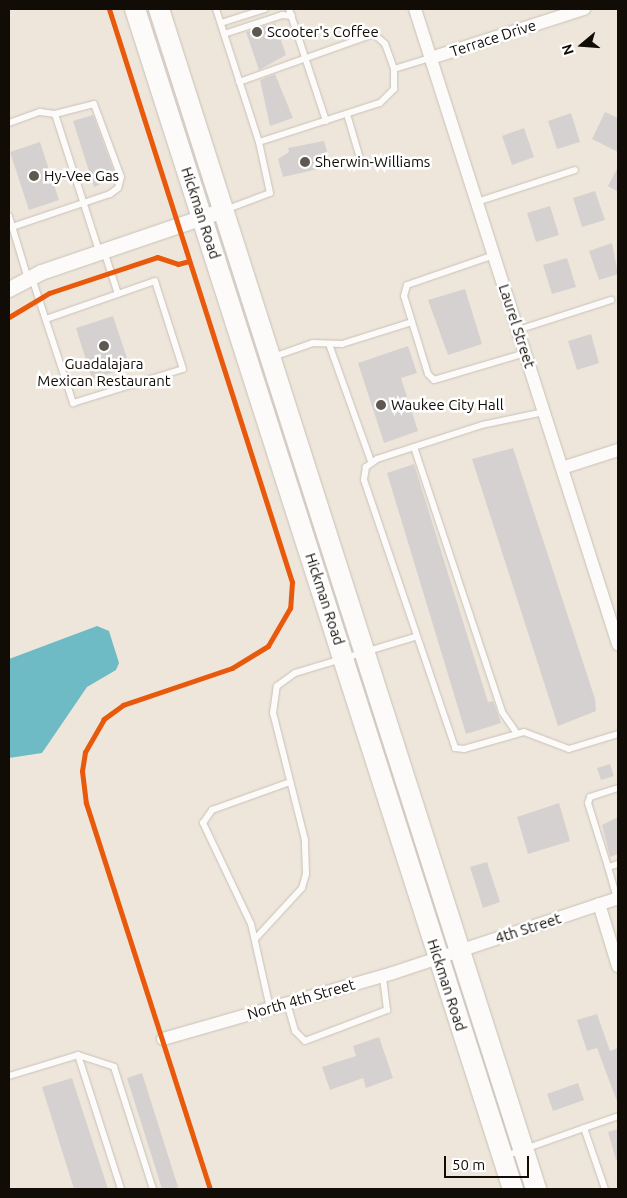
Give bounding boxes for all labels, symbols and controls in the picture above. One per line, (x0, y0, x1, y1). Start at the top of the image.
street label: Terrace Drive (448, 16, 538, 60)
north arrow (557, 20, 607, 70)
place label: Scooter's Coffee (267, 23, 379, 41)
marker: Scooter's Coffee (251, 26, 263, 38)
text: N (559, 42, 577, 57)
place label: Sherwin-Williams (315, 153, 430, 171)
marker: Sherwin-Williams (299, 156, 311, 168)
street label: Hickman Road (178, 165, 224, 261)
place label: Hy-Vee Gas (44, 167, 119, 185)
marker: Hy-Vee Gas (28, 170, 40, 182)
street label: Laurel Street (495, 282, 539, 370)
marker: Guadalajara Mexican Restaurant (98, 340, 110, 352)
place label: Guadalajara Mexican Restaurant (37, 354, 171, 389)
place label: Waukee City Hall (391, 396, 504, 414)
marker: Waukee City Hall (375, 399, 387, 411)
street label: Hickman Road (302, 551, 348, 647)
street label: 4th Street (493, 909, 563, 947)
street label: Hickman Road (424, 937, 470, 1033)
street label: North 4th Street (245, 975, 357, 1023)
scale bar (447, 1146, 532, 1178)
text: 50 m (452, 1156, 485, 1173)

